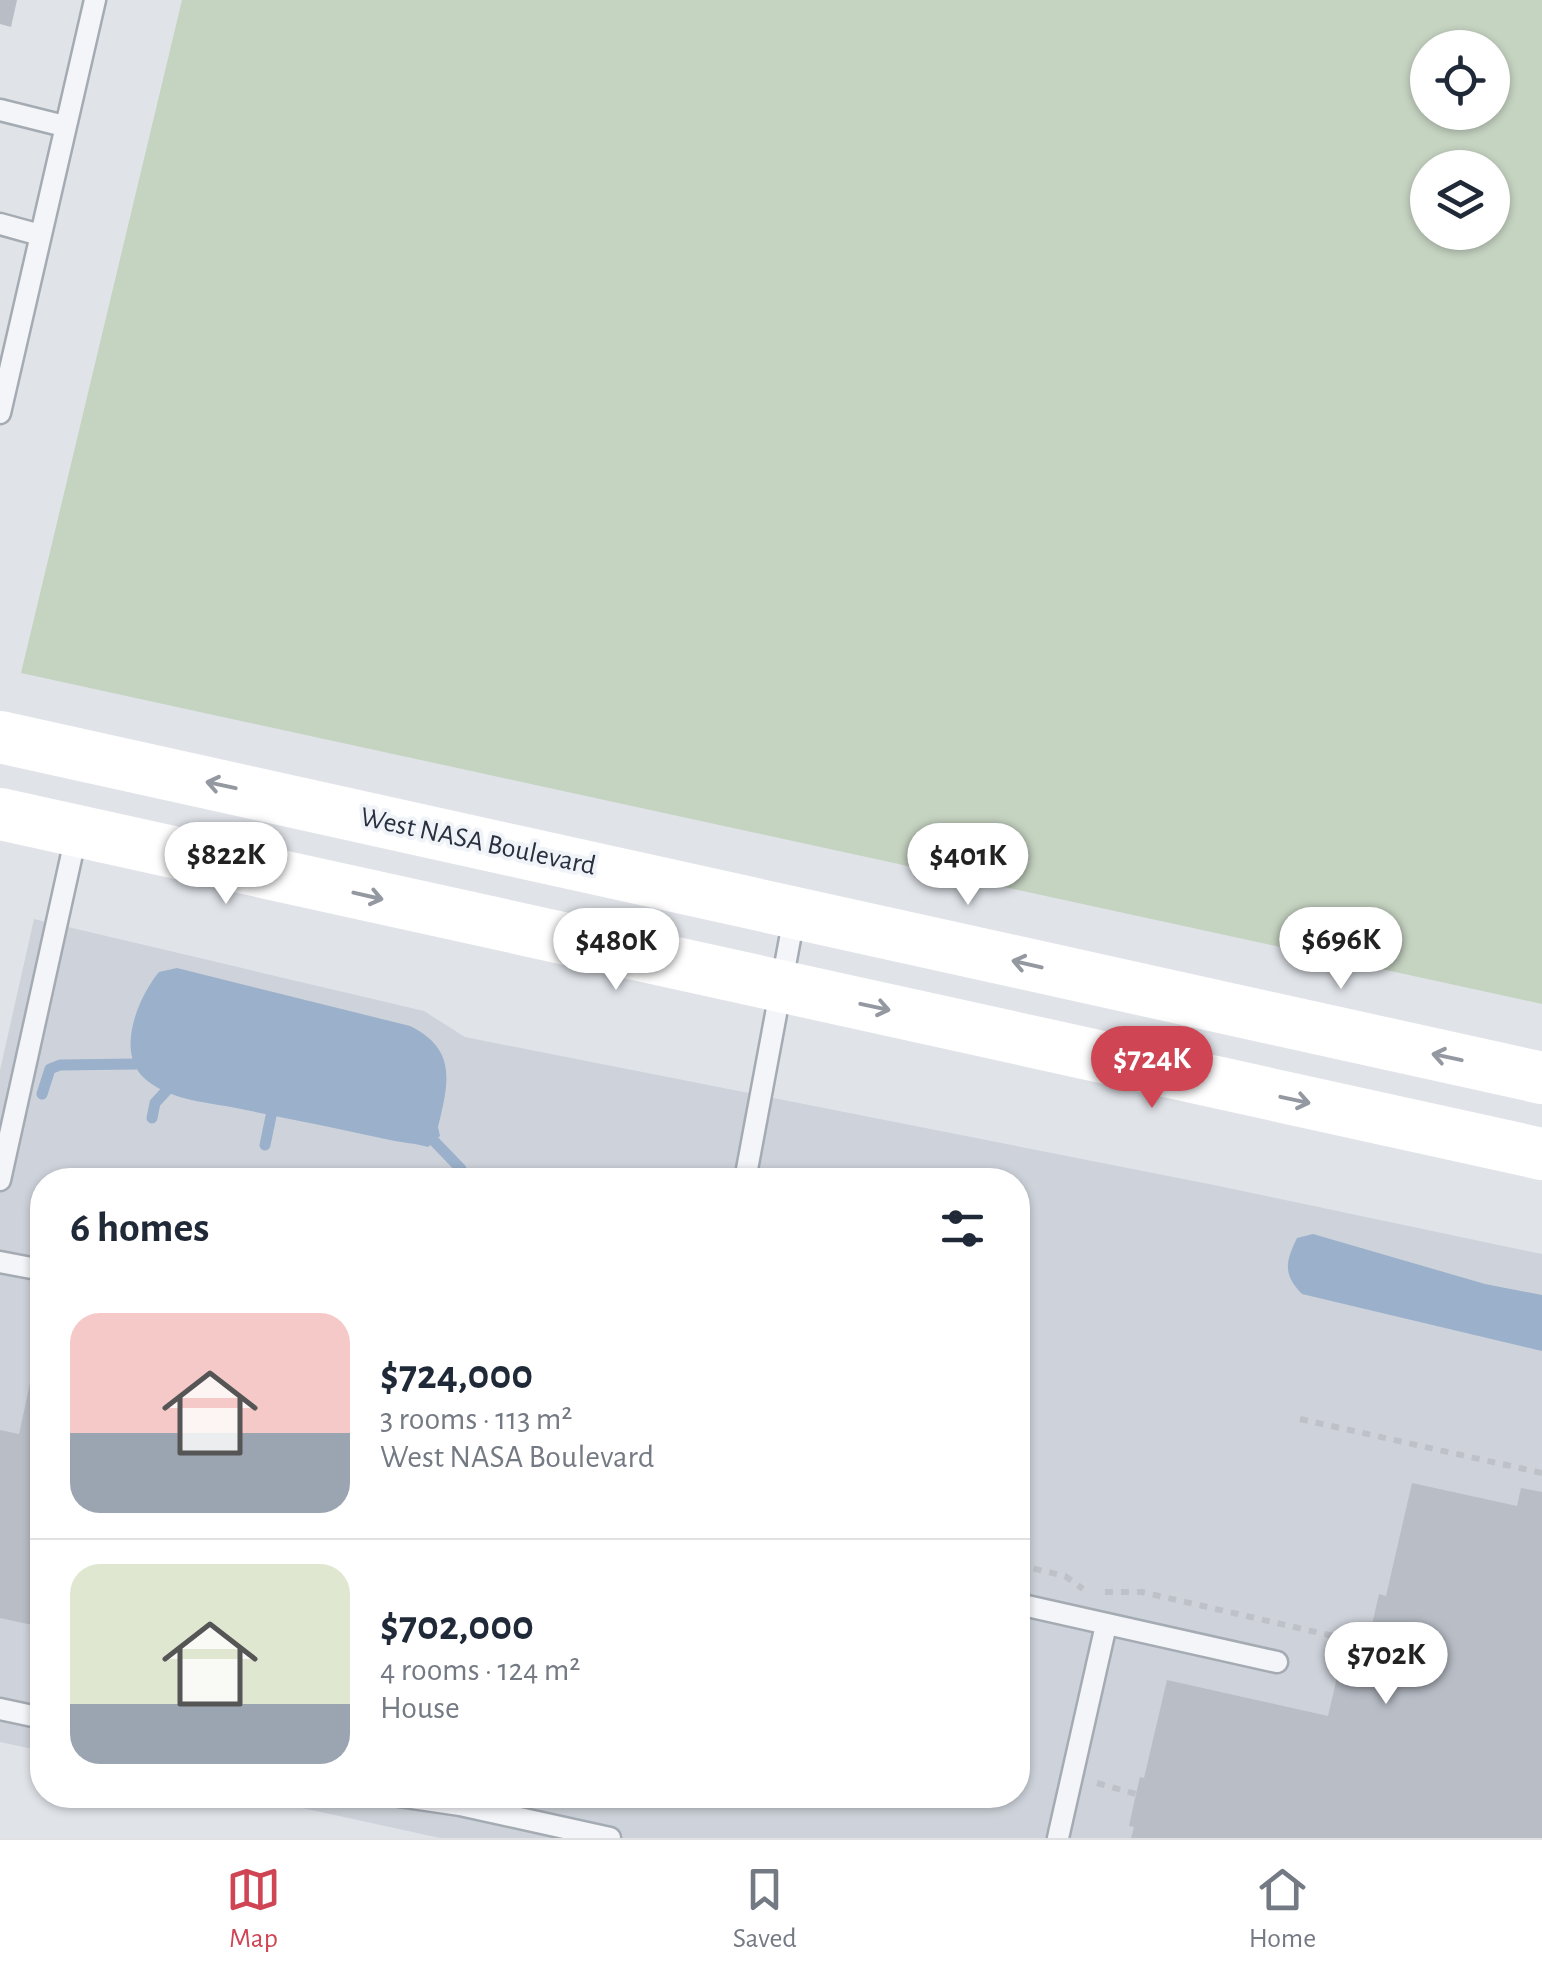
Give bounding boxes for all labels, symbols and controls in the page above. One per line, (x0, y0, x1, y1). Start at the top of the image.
map controls (1410, 30, 1510, 250)
button: locate (1410, 30, 1510, 130)
button: layers (1410, 150, 1510, 250)
one-way arrow (206, 775, 238, 793)
street label: West NASA Boulevard (358, 803, 598, 881)
pin: $822K (156, 822, 296, 907)
pin: $401K (898, 823, 1038, 908)
text: $822K (186, 838, 266, 870)
text: $401K (929, 839, 1007, 871)
one-way arrow (352, 888, 384, 906)
pin: $696K (1271, 907, 1411, 992)
pin: $480K (546, 908, 686, 993)
text: $696K (1301, 923, 1381, 955)
text: $480K (575, 924, 657, 956)
one-way arrow (1012, 954, 1044, 972)
one-way arrow (858, 999, 890, 1017)
pin: $724K (1082, 1026, 1222, 1111)
text: $724K (1113, 1042, 1191, 1074)
one-way arrow (1432, 1047, 1464, 1065)
one-way arrow (1278, 1092, 1310, 1110)
icon: filters (935, 1201, 990, 1256)
text: 6 homes (70, 1207, 209, 1249)
icon: home (150, 1353, 270, 1473)
text: $724,000 (380, 1354, 533, 1396)
text: 3 rooms · 113 m² (380, 1403, 572, 1435)
text: West NASA Boulevard (380, 1441, 654, 1473)
icon: home (150, 1604, 270, 1724)
text: $702,000 (380, 1605, 534, 1647)
pin: $702K (1316, 1622, 1456, 1707)
text: $702K (1347, 1638, 1425, 1670)
text: 4 rooms · 124 m² (380, 1654, 580, 1686)
text: House (380, 1692, 460, 1724)
tab: Map (226, 1862, 281, 1956)
tab: Saved (733, 1862, 797, 1956)
tab: Home (1249, 1862, 1316, 1956)

